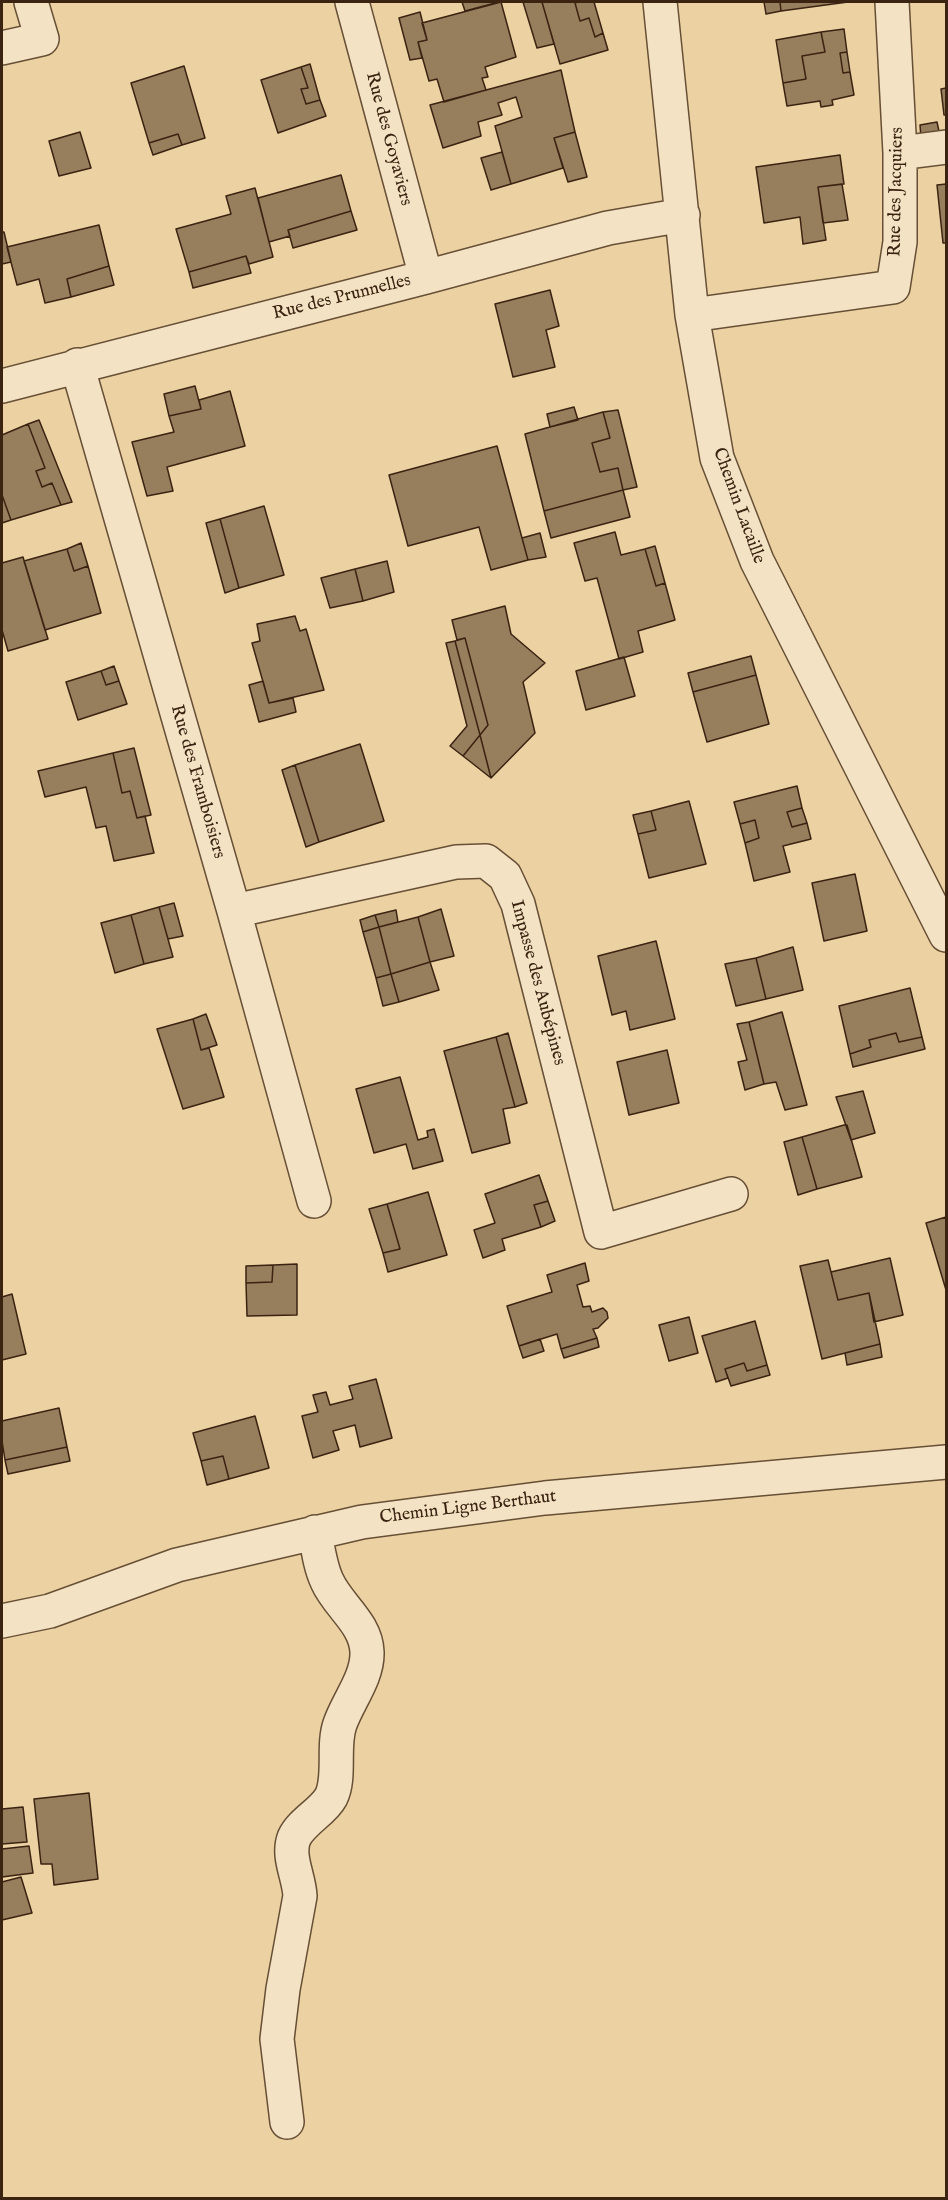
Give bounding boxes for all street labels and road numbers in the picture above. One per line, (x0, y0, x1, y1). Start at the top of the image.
street label: Rue des Goyaviers (360, 70, 416, 208)
street label: Rue des Jacquiers (885, 127, 909, 257)
street label: Rue des Prunnelles (271, 270, 413, 326)
street label: Chemin Lacaille (707, 445, 769, 567)
street label: Rue des Framboisiers (165, 703, 229, 861)
street label: Impasse des Aubépines (505, 898, 569, 1068)
street label: Chemin Ligne Berthaut (378, 1486, 558, 1530)

